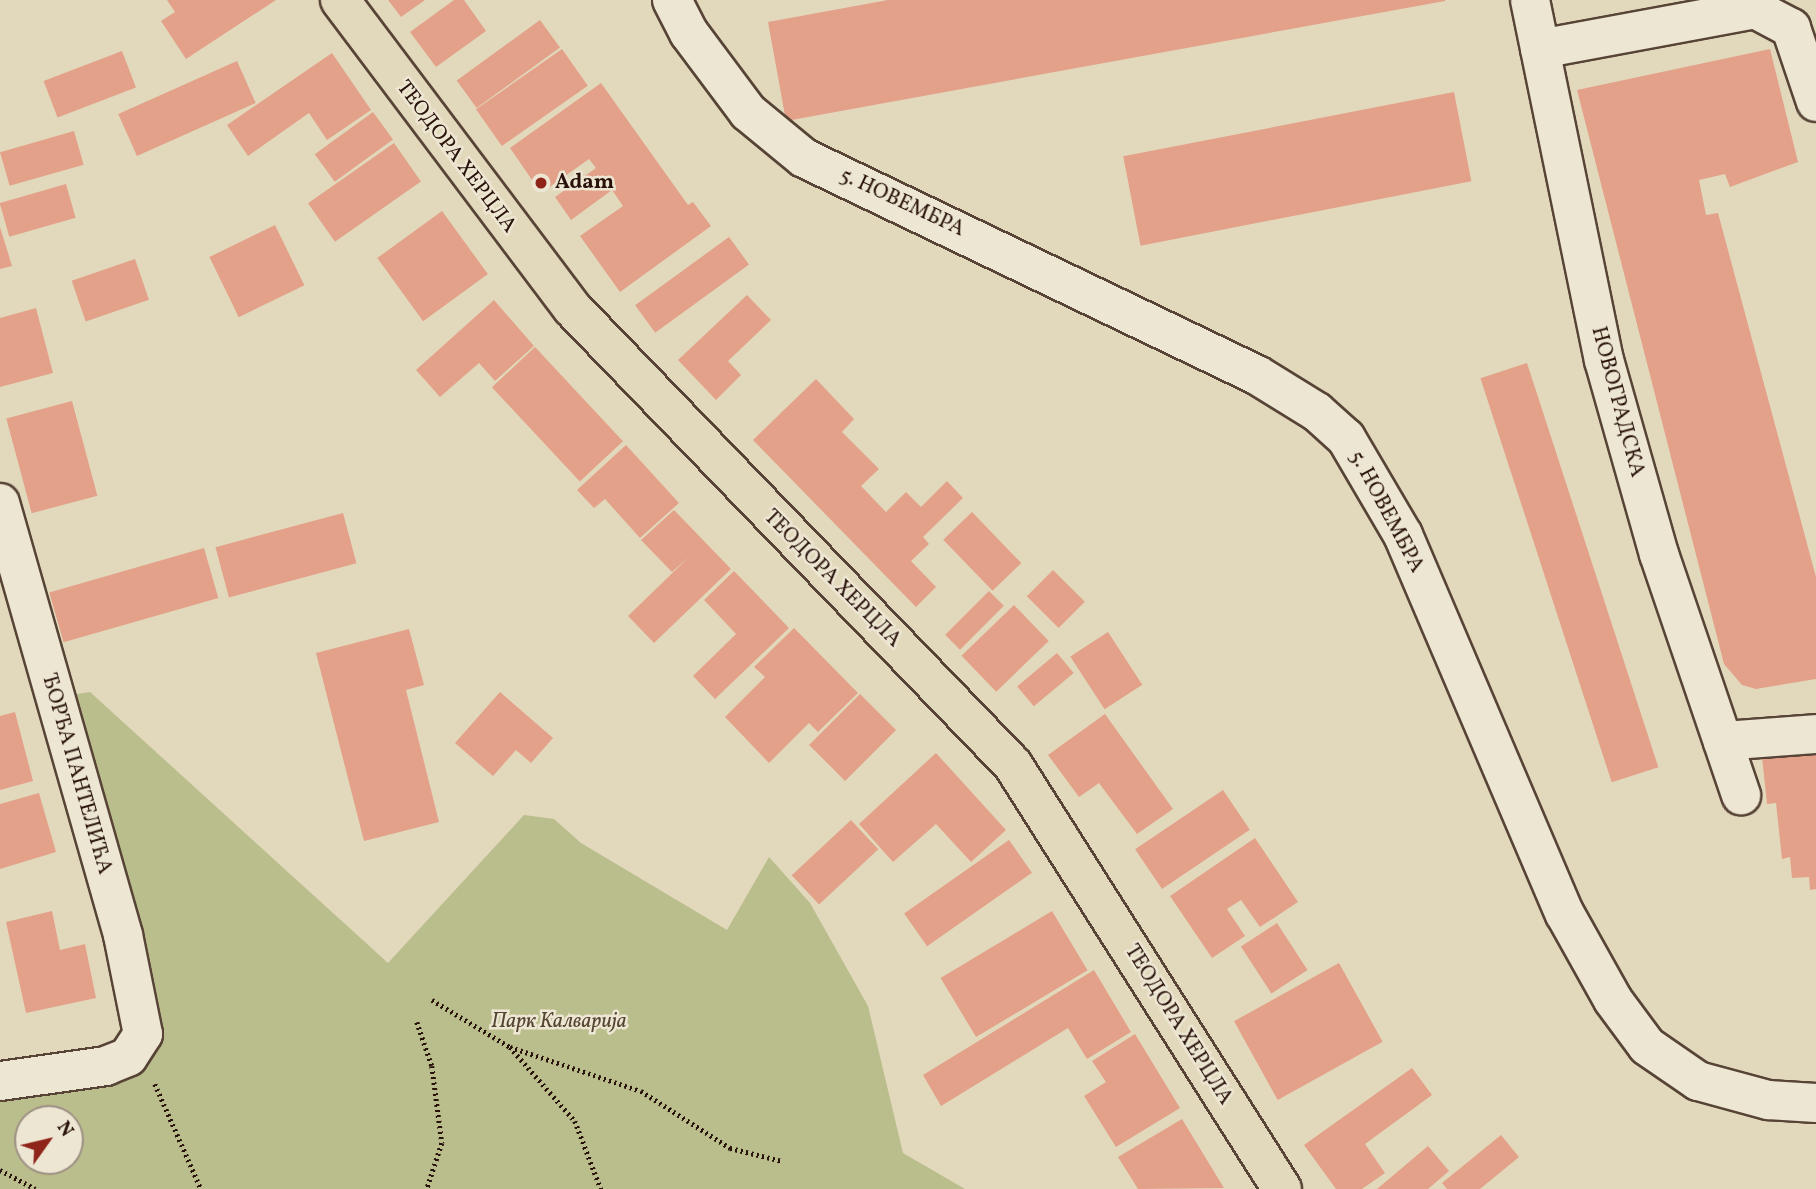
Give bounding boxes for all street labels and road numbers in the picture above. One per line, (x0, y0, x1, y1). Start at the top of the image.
street label: ТЕОДОРА ХЕРЦЛА (390, 76, 522, 238)
street label: 5. НОВЕМБРА (836, 163, 968, 243)
street label: НОВОГРАДСКА (1585, 324, 1649, 480)
street label: 5. НОВЕМБРА (1343, 447, 1429, 577)
street label: ТЕОДОРА ХЕРЦЛА (758, 505, 906, 653)
street label: ЂОРЂА ПАНТЕЛИЋА (35, 671, 117, 877)
street label: ТЕОДОРА ХЕРЦЛА (1118, 940, 1238, 1110)

